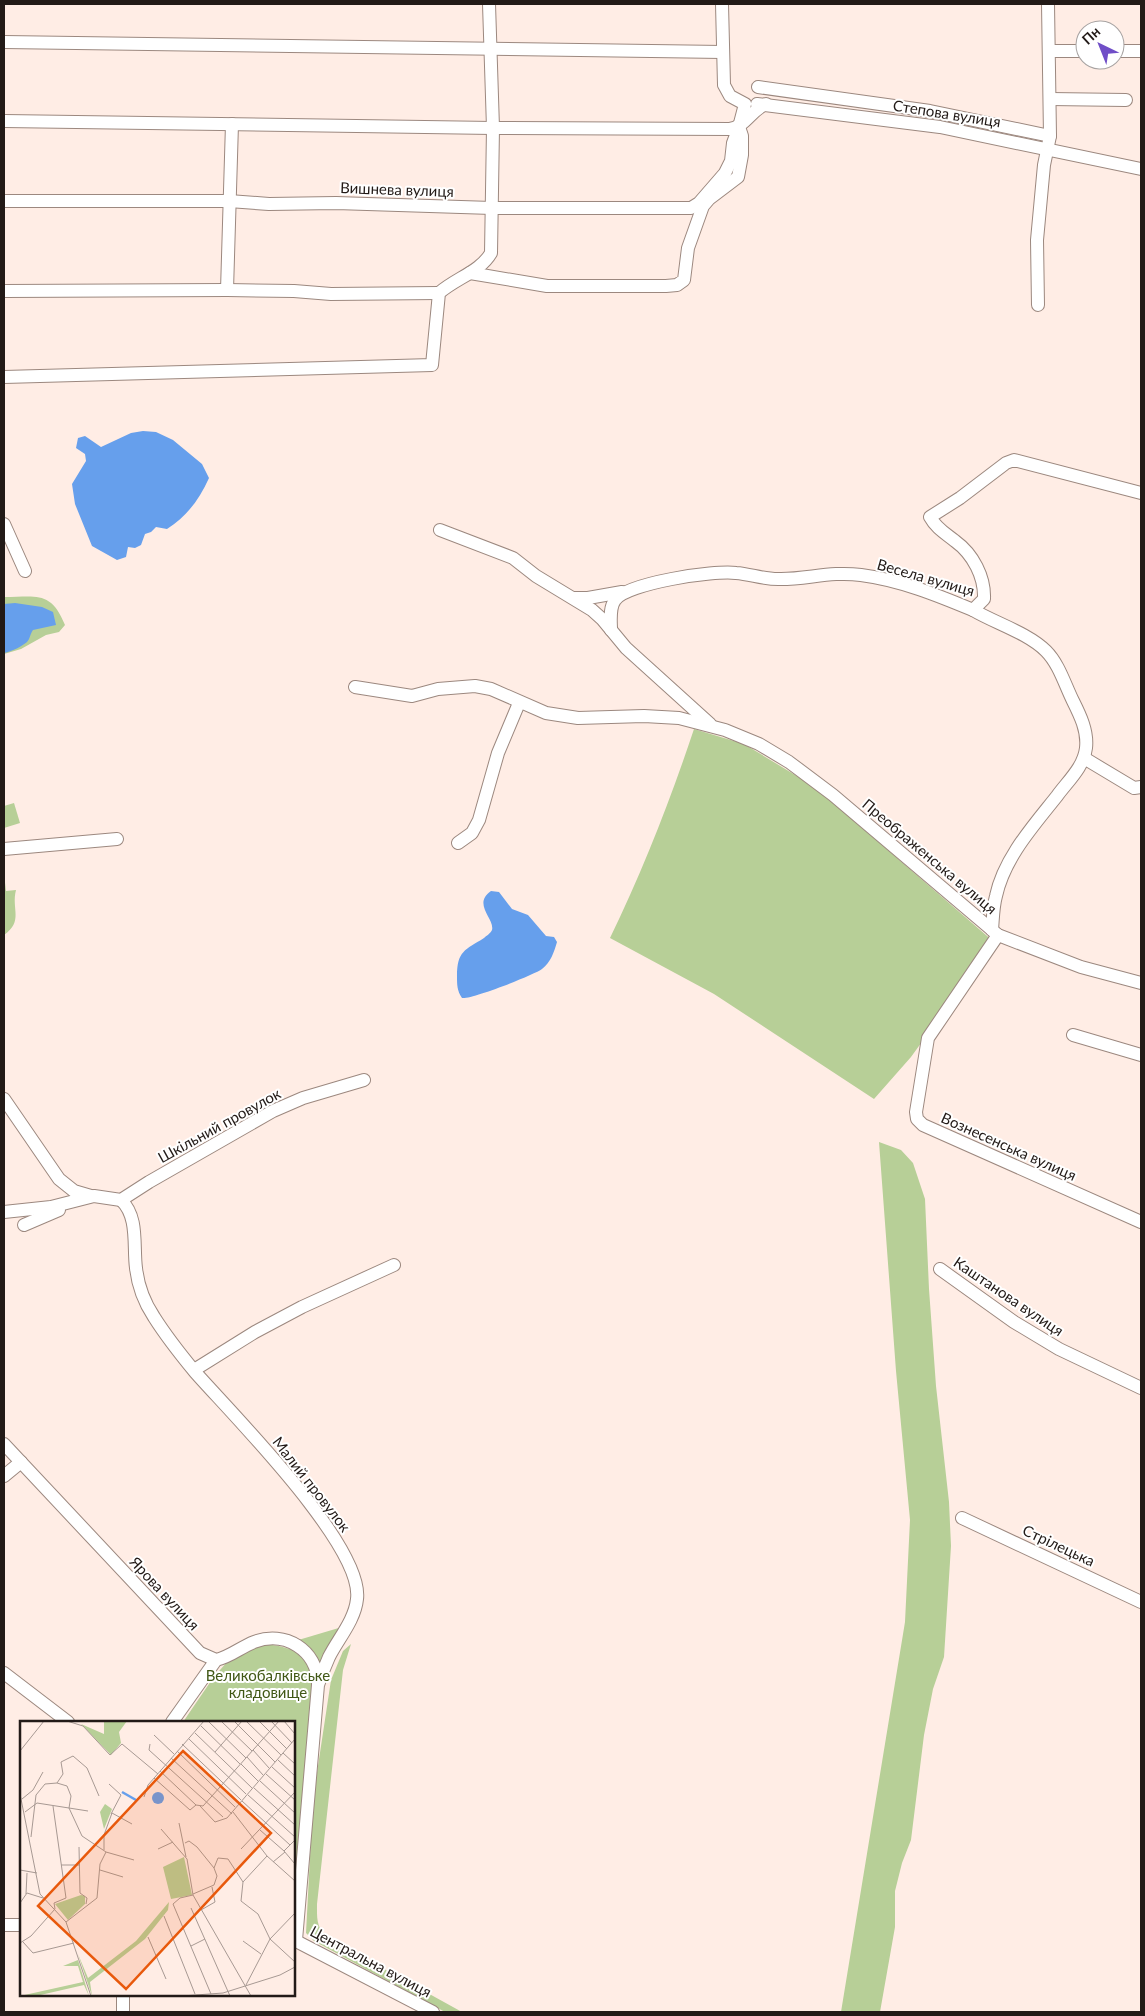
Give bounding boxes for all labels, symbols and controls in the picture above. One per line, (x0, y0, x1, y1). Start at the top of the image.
north arrow (1075, 20, 1125, 70)
text: Пн (1078, 23, 1103, 48)
street label: Степова вулиця (892, 96, 1002, 130)
street label: Вишнева вулиця (340, 178, 454, 200)
street label: Весела вулиця (875, 554, 977, 600)
street label: Преображенська вулиця (859, 795, 1001, 917)
street label: Шкільний провулок (154, 1084, 284, 1166)
street label: Вознесенська вулиця (939, 1108, 1079, 1184)
street label: Каштанова вулиця (951, 1253, 1067, 1339)
street label: Малий провулок (269, 1433, 355, 1535)
street label: Стрілецька (1020, 1520, 1098, 1570)
street label: Ярова вулиця (126, 1552, 204, 1633)
park label: Великобалківське кладовище (206, 1666, 330, 1701)
inset map (20, 1721, 295, 1996)
street label: Центральна вулиця (307, 1921, 435, 2001)

